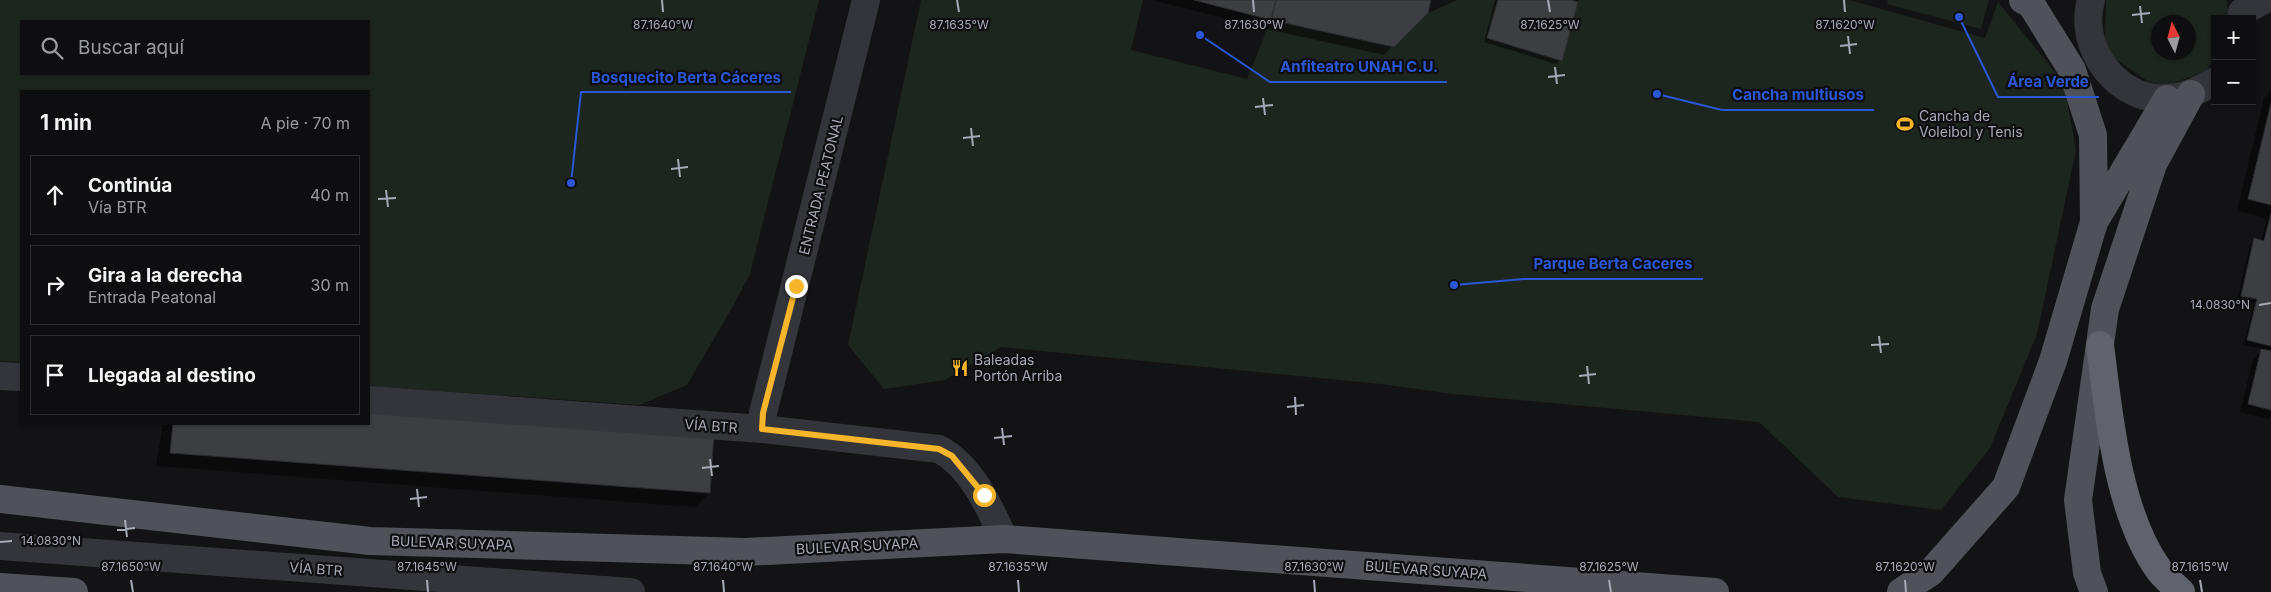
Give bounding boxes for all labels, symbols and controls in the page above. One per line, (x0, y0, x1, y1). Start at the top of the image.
north arrow (2151, 15, 2196, 60)
map controls (2211, 15, 2256, 105)
button: + (2211, 15, 2256, 60)
text: 87.1640°W (633, 17, 693, 32)
text: 87.1635°W (929, 17, 989, 32)
text: 87.1630°W (1224, 17, 1284, 32)
text: 87.1625°W (1520, 17, 1580, 32)
text: 87.1620°W (1815, 17, 1875, 32)
search box (20, 20, 370, 75)
icon: search (38, 34, 66, 62)
text: Buscar aquí (78, 36, 184, 59)
callout: Anfiteatro UNAH C.U. (1270, 52, 1447, 82)
text: Anfiteatro UNAH C.U. (1280, 57, 1438, 76)
button: − (2211, 60, 2256, 105)
callout: Bosquecito Berta Cáceres (581, 62, 791, 92)
callout: Área Verde (1998, 67, 2099, 97)
text: Bosquecito Berta Cáceres (591, 68, 781, 87)
text: Área Verde (2007, 72, 2089, 91)
callout: Cancha multiusos (1722, 80, 1874, 110)
text: Cancha multiusos (1732, 85, 1864, 104)
place label: Cancha de Voleibol y Tenis (1919, 107, 2023, 140)
text: 1 min (40, 110, 92, 135)
text: A pie · 70 m (260, 113, 350, 133)
street label: ENTRADA PEATONAL (795, 113, 846, 256)
sports icon: Cancha de Voleibol y Tenis (1895, 114, 1915, 134)
text: Continúa (88, 174, 172, 197)
icon: ahead (41, 181, 69, 209)
text: 40 m (310, 185, 349, 205)
text: Vía BTR (88, 197, 147, 217)
callout: Parque Berta Caceres (1524, 249, 1703, 279)
text: Parque Berta Caceres (1534, 254, 1693, 273)
text: Gira a la derecha (88, 264, 243, 287)
icon: right (41, 271, 69, 299)
text: 30 m (311, 275, 349, 295)
route end (785, 275, 808, 298)
text: Entrada Peatonal (88, 287, 216, 307)
text: 14.0830°N (2190, 297, 2250, 312)
place label: Baleadas Portón Arriba (974, 351, 1062, 384)
restaurant icon: Baleadas Portón Arriba (950, 358, 970, 378)
icon: arrive (41, 361, 69, 389)
text: Llegada al destino (88, 364, 256, 387)
street label: VÍA BTR (684, 415, 738, 436)
route start (973, 484, 996, 507)
street label: BULEVAR SUYAPA (391, 532, 514, 553)
text: 14.0830°N (21, 533, 81, 548)
street label: BULEVAR SUYAPA (795, 534, 919, 557)
street label: BULEVAR SUYAPA (1364, 557, 1488, 582)
street label: VÍA BTR (289, 558, 343, 579)
text: 87.1650°W (101, 559, 161, 574)
text: 87.1645°W (397, 559, 457, 574)
text: 87.1640°W (693, 559, 753, 574)
text: 87.1635°W (988, 559, 1048, 574)
text: 87.1630°W (1284, 559, 1344, 574)
text: 87.1625°W (1579, 559, 1639, 574)
text: 87.1620°W (1875, 559, 1935, 574)
text: 87.1615°W (2172, 559, 2229, 574)

